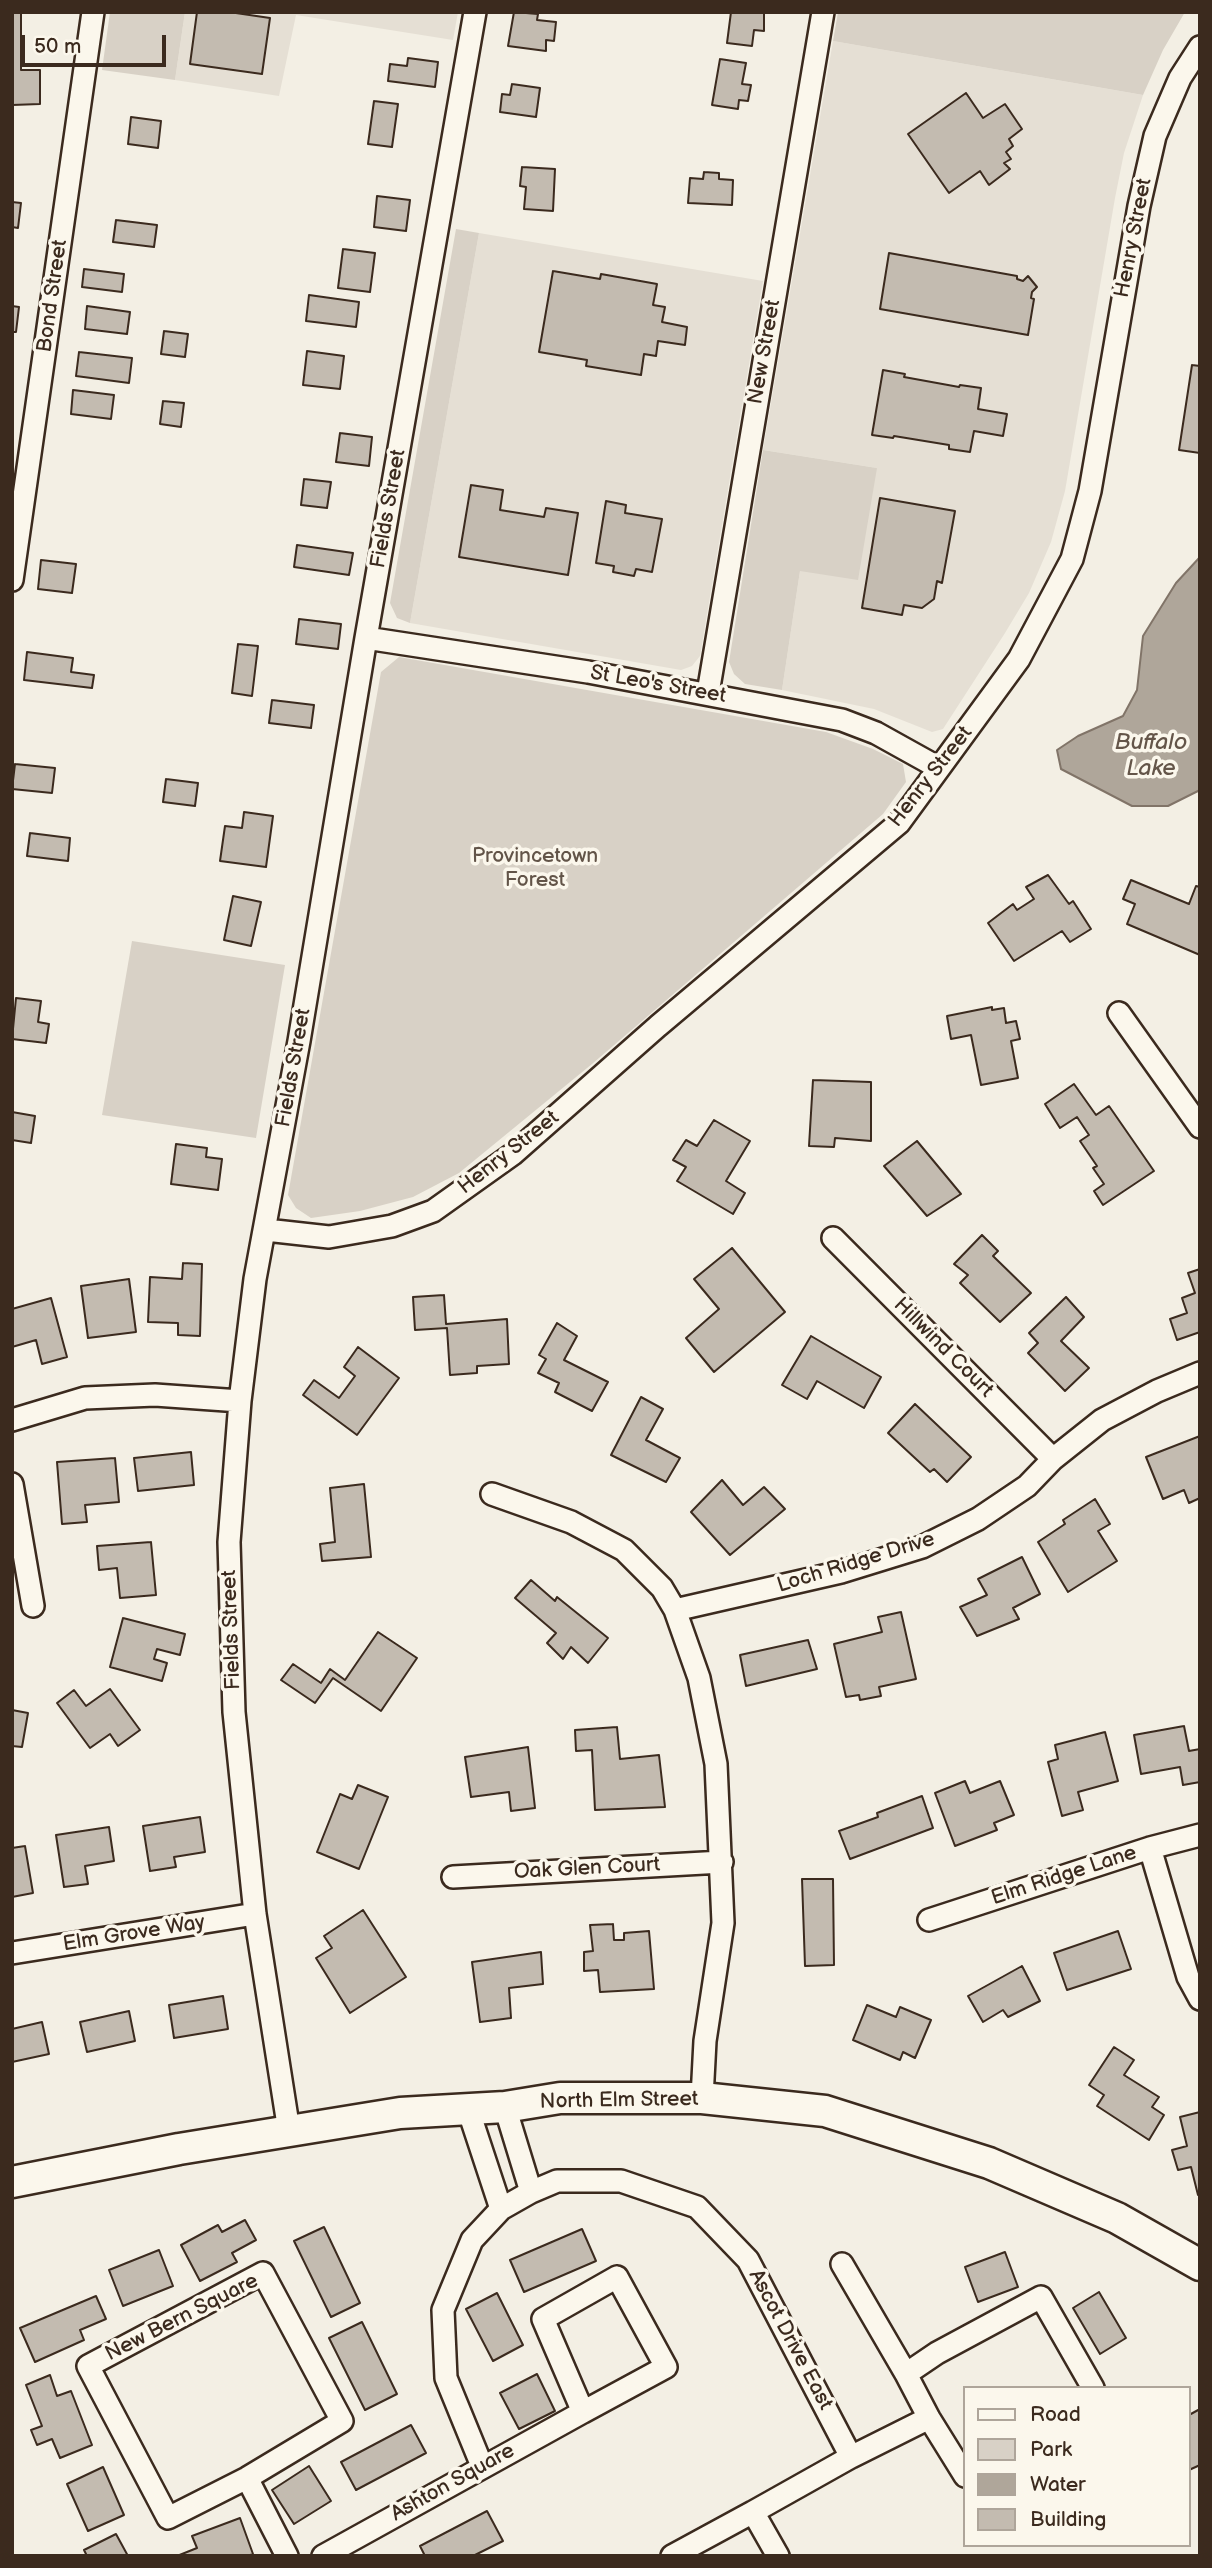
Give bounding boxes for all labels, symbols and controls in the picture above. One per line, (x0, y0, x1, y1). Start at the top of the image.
scale bar (24, 21, 170, 65)
text: 50 m (34, 34, 81, 59)
street label: Henry Street (1110, 176, 1158, 300)
street label: Bond Street (33, 238, 73, 354)
street label: New Street (743, 298, 787, 406)
street label: Fields Street (366, 448, 412, 570)
street label: St Leo's Street (588, 661, 728, 709)
street label: Henry Street (884, 722, 978, 832)
water label: Buffalo Lake (1115, 729, 1187, 783)
park label: Provincetown Forest (472, 844, 598, 894)
street label: Fields Street (271, 1007, 317, 1129)
street label: Henry Street (454, 1106, 564, 1200)
street label: Hillwind Court (888, 1293, 998, 1403)
street label: Loch Ridge Drive (774, 1527, 938, 1599)
street label: Fields Street (217, 1570, 247, 1690)
street label: Elm Ridge Lane (988, 1841, 1140, 1911)
street label: Oak Glen Court (513, 1853, 661, 1885)
street label: Elm Grove Way (61, 1910, 207, 1958)
street label: North Elm Street (540, 2087, 698, 2115)
street label: Ascot Drive East (742, 2266, 838, 2414)
street label: New Bern Square (101, 2269, 263, 2367)
legend (964, 2386, 1191, 2547)
text: Road (1030, 2402, 1081, 2427)
text: Park (1030, 2437, 1072, 2462)
street label: Ashton Square (387, 2439, 519, 2527)
text: Water (1030, 2472, 1086, 2497)
text: Building (1030, 2507, 1106, 2532)

